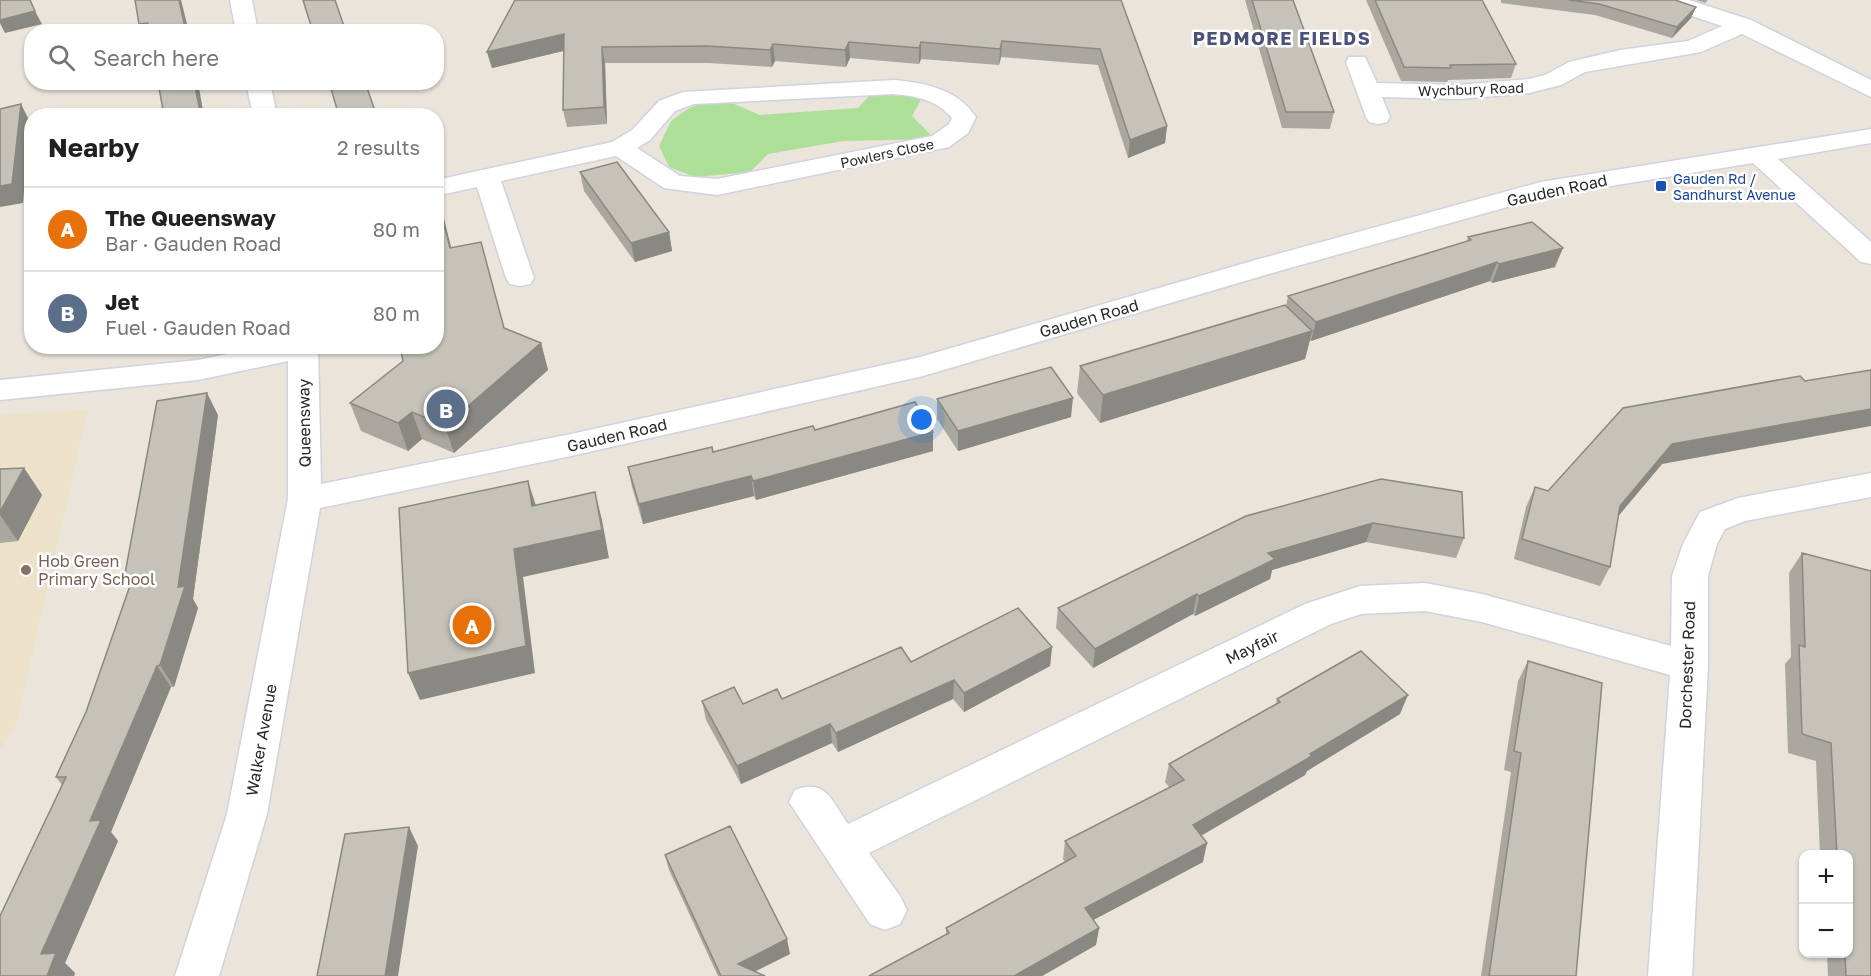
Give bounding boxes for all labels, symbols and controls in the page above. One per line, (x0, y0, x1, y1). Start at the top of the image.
search box (24, 24, 444, 90)
district label: PEDMORE FIELDS (1193, 27, 1371, 49)
icon: search (45, 41, 78, 74)
text: Search here (93, 44, 219, 71)
street label: Wychbury Road (1418, 79, 1524, 99)
text: Nearby (48, 132, 139, 163)
text: 2 results (337, 135, 420, 159)
street label: Powlers Close (839, 135, 935, 171)
street label: Gauden Road (1505, 170, 1609, 210)
place label: Gauden Rd / Sandhurst Avenue (1673, 170, 1796, 203)
marker: Gauden Rd / Sandhurst Avenue (1654, 179, 1668, 193)
text: The Queensway (105, 204, 276, 231)
text: A (60, 217, 75, 241)
text: 80 m (373, 217, 420, 241)
text: Bar · Gauden Road (105, 231, 281, 255)
text: Jet (105, 288, 139, 315)
street label: Gauden Road (1037, 294, 1141, 342)
text: B (60, 301, 75, 325)
text: 80 m (373, 301, 420, 325)
text: Fuel · Gauden Road (105, 315, 291, 339)
street label: Queensway (293, 378, 315, 468)
pin: B (426, 386, 466, 432)
your location (907, 405, 936, 434)
street label: Gauden Road (565, 414, 669, 456)
place label: Hob Green Primary School (38, 551, 155, 589)
marker: Hob Green Primary School (19, 563, 33, 577)
street label: Dorchester Road (1675, 601, 1699, 729)
pin: A (452, 602, 492, 648)
street label: Mayfair (1222, 626, 1282, 668)
street label: Walker Avenue (241, 682, 281, 798)
map controls (1799, 850, 1853, 958)
button: + (1799, 850, 1853, 904)
button: − (1799, 904, 1853, 958)

